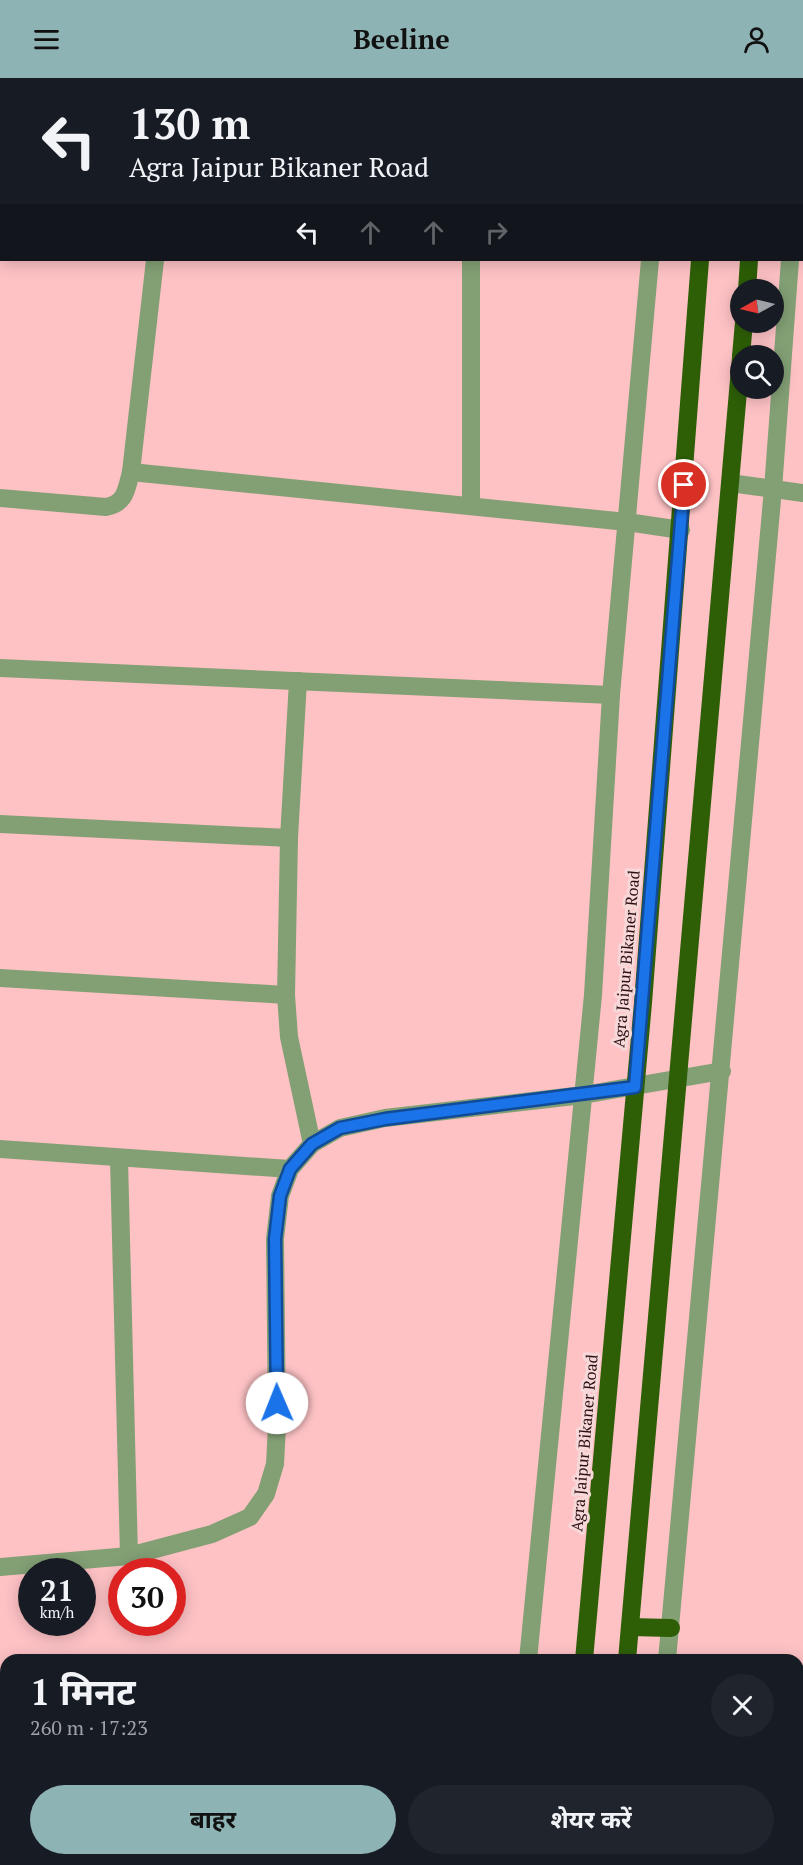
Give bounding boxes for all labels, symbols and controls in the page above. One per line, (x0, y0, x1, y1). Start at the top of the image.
text: Beeline (353, 21, 450, 57)
icon: menu (30, 23, 63, 56)
icon: person (740, 23, 773, 56)
text: 130 m (129, 95, 250, 151)
icon: left (30, 102, 108, 180)
text: Agra Jaipur Bikaner Road (129, 149, 429, 185)
icon: left (291, 216, 324, 249)
icon: ahead (354, 216, 387, 249)
icon: ahead (417, 216, 450, 249)
icon: right (480, 216, 513, 249)
north arrow (730, 279, 784, 333)
map controls (730, 279, 784, 399)
button: search (730, 345, 784, 399)
pin (658, 459, 709, 510)
icon: arrive (667, 468, 700, 501)
street label: Agra Jaipur Bikaner Road (607, 869, 645, 1049)
street label: Agra Jaipur Bikaner Road (565, 1353, 603, 1533)
position arrow (245, 1371, 309, 1435)
speed limit sign: 30 (108, 1558, 186, 1636)
text: 21 (40, 1570, 74, 1610)
text: km/h (40, 1602, 74, 1622)
text: 1 मिनट (30, 1668, 136, 1715)
button: close (711, 1674, 774, 1737)
text: 260 m · 17:23 (30, 1714, 148, 1741)
button: बाहर (30, 1785, 396, 1854)
button: शेयर करें (408, 1785, 774, 1854)

